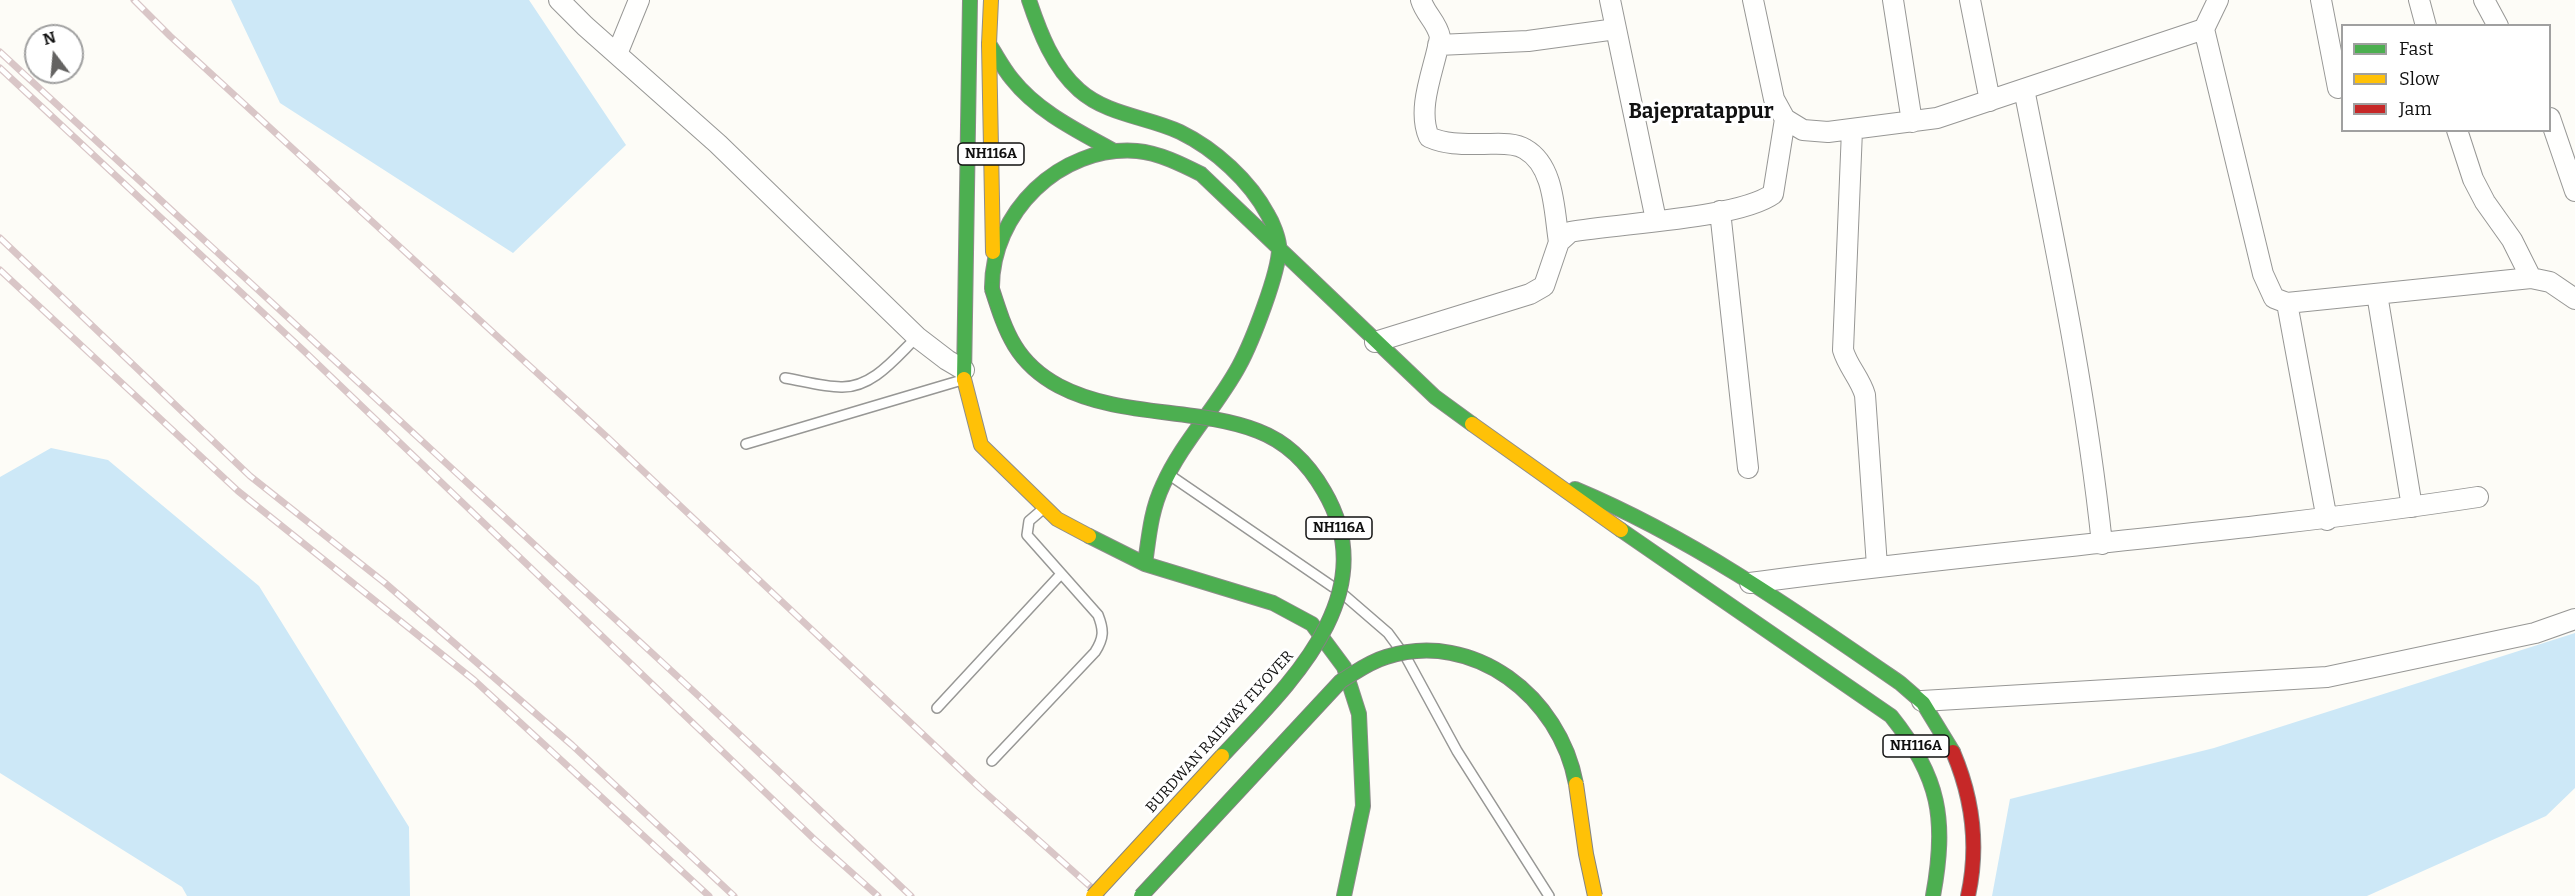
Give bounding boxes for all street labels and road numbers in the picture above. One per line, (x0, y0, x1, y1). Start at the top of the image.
road number: NH116A (958, 143, 1024, 165)
road number: NH116A (1306, 517, 1372, 539)
street label: BURDWAN RAILWAY FLYOVER (1142, 647, 1298, 817)
road number: NH116A (1883, 735, 1949, 757)

